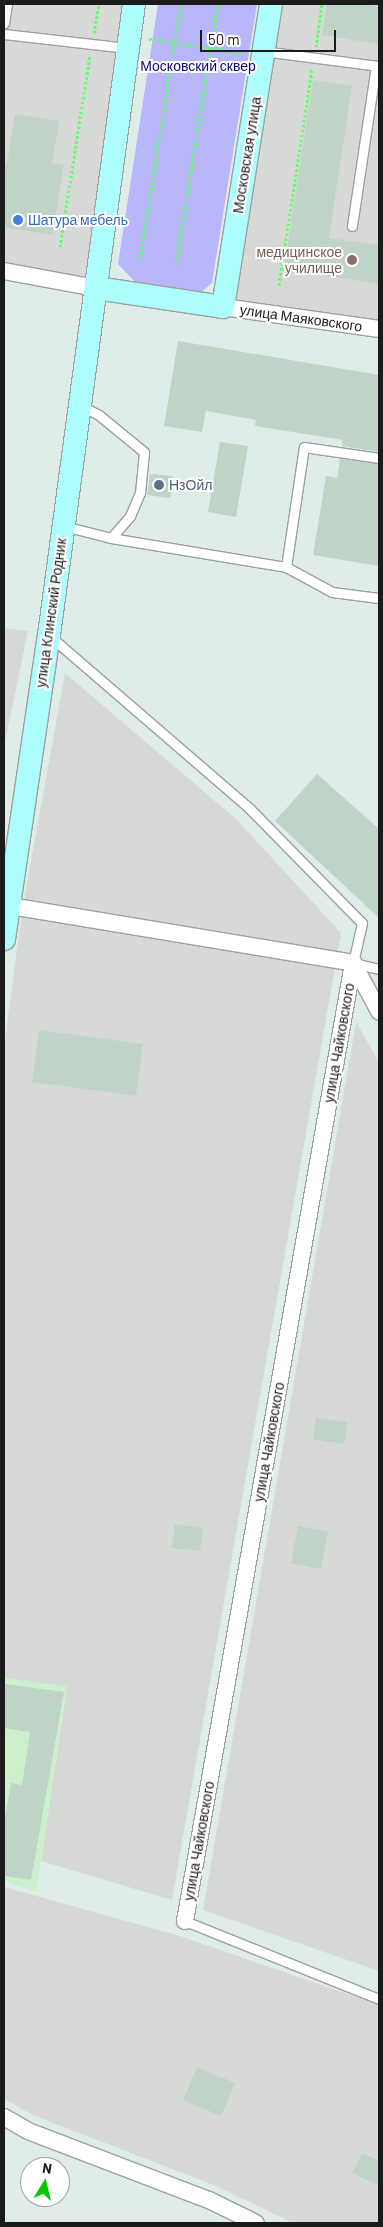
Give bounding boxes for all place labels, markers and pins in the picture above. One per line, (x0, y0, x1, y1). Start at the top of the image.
place label: Шатура мебель (28, 212, 128, 228)
marker: Шатура мебель (12, 214, 24, 226)
place label: медицинское училище (256, 244, 342, 276)
marker: медицинское училище (346, 254, 358, 266)
place label: НзОйл (169, 477, 212, 493)
marker: НзОйл (153, 479, 165, 491)

